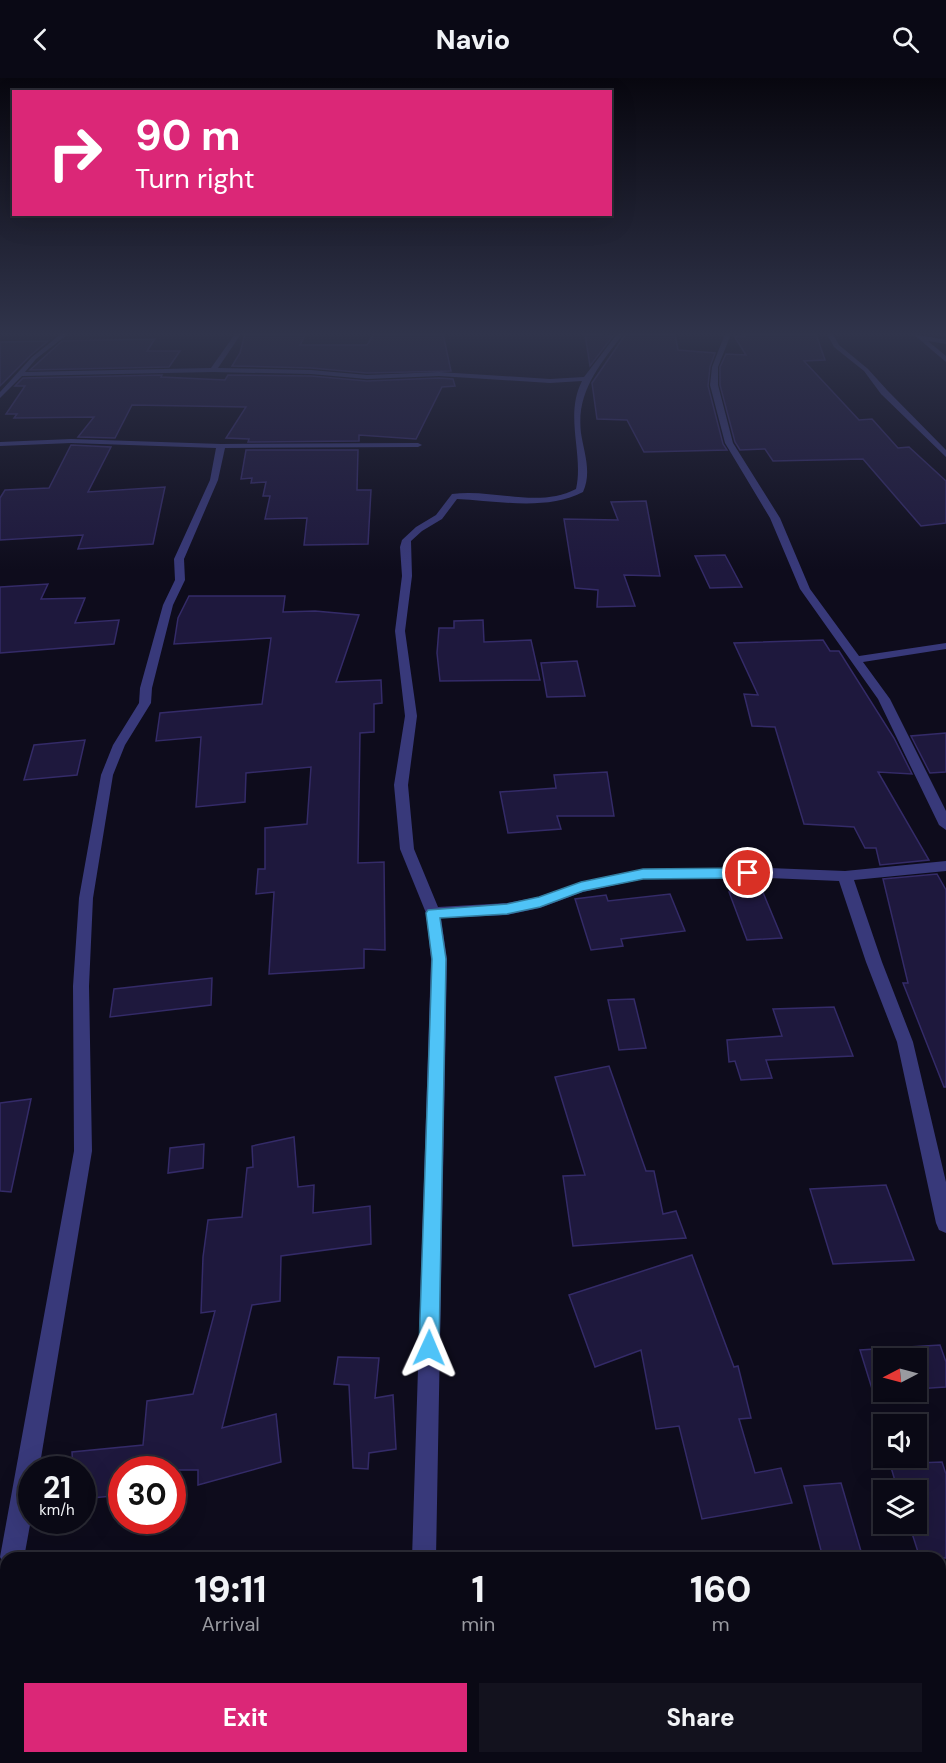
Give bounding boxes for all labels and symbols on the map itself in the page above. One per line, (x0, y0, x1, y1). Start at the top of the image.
pin (722, 847, 773, 898)
position arrow (397, 1316, 461, 1380)
north arrow (873, 1348, 927, 1402)
speed limit sign: 30 (108, 1456, 186, 1534)

